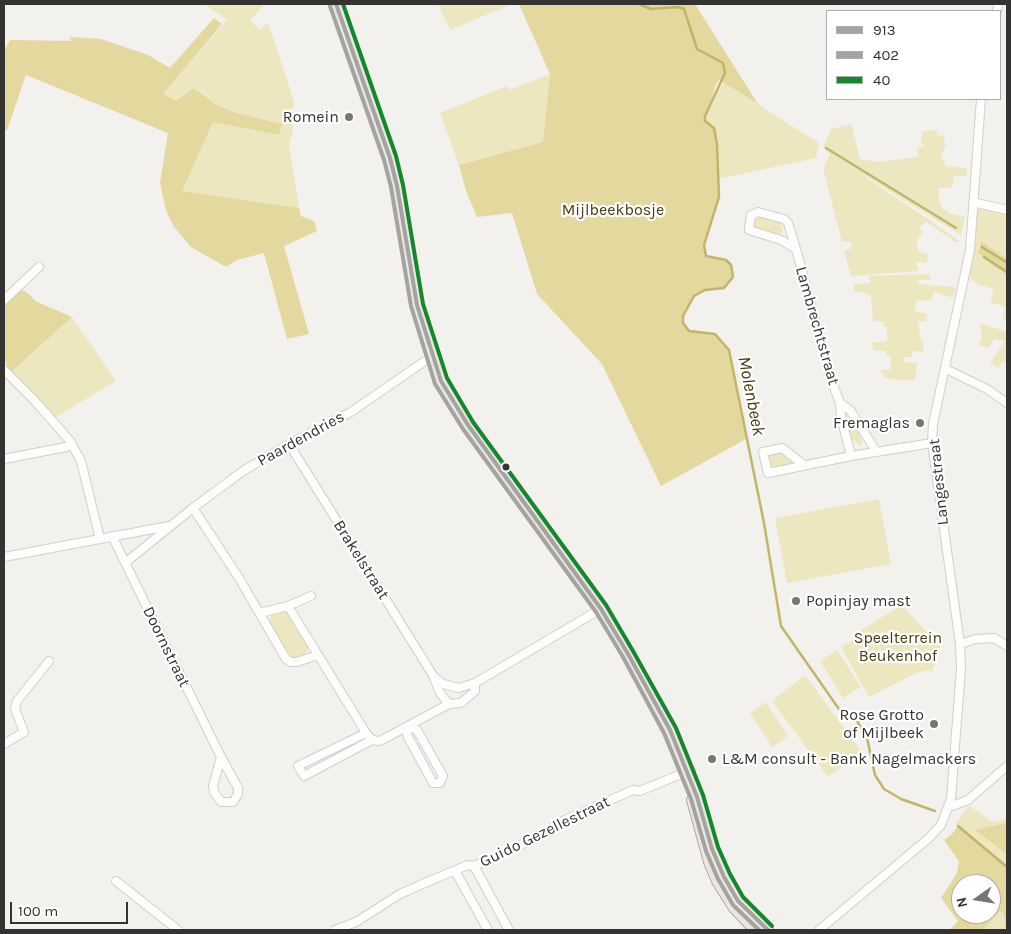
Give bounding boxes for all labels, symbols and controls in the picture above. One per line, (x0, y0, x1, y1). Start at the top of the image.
legend (826, 10, 1001, 100)
text: 913 (873, 21, 896, 39)
text: 402 (873, 46, 899, 64)
text: 40 (873, 71, 890, 89)
place label: Romein (283, 107, 339, 127)
marker: Romein (343, 111, 355, 123)
park label: Mijlbeekbosje (562, 200, 664, 220)
street label: Lambrechtstraat (791, 264, 843, 388)
water label: Molenbeek (733, 354, 769, 438)
street label: Paardendries (254, 407, 348, 471)
place label: Fremaglas (833, 413, 910, 433)
marker: Fremaglas (914, 417, 926, 429)
street label: Langestraat (925, 438, 953, 526)
unlabelled marker (501, 462, 511, 472)
street label: Brakelstraat (329, 517, 393, 603)
place label: Popinjay mast (806, 591, 911, 611)
marker: Popinjay mast (790, 595, 802, 607)
street label: Doornstraat (138, 604, 194, 690)
park label: Speelterrein Beukenhof (854, 628, 942, 666)
place label: Rose Grotto of Mijlbeek (839, 705, 924, 743)
marker: Rose Grotto of Mijlbeek (928, 718, 940, 730)
place label: L&M consult - Bank Nagelmackers (722, 749, 976, 769)
marker: L&M consult - Bank Nagelmackers (706, 753, 718, 765)
street label: Guido Gezellestraat (477, 792, 613, 872)
north arrow (951, 874, 1001, 924)
scale bar (12, 892, 130, 924)
text: N (952, 895, 971, 909)
text: 100 m (18, 902, 58, 920)

